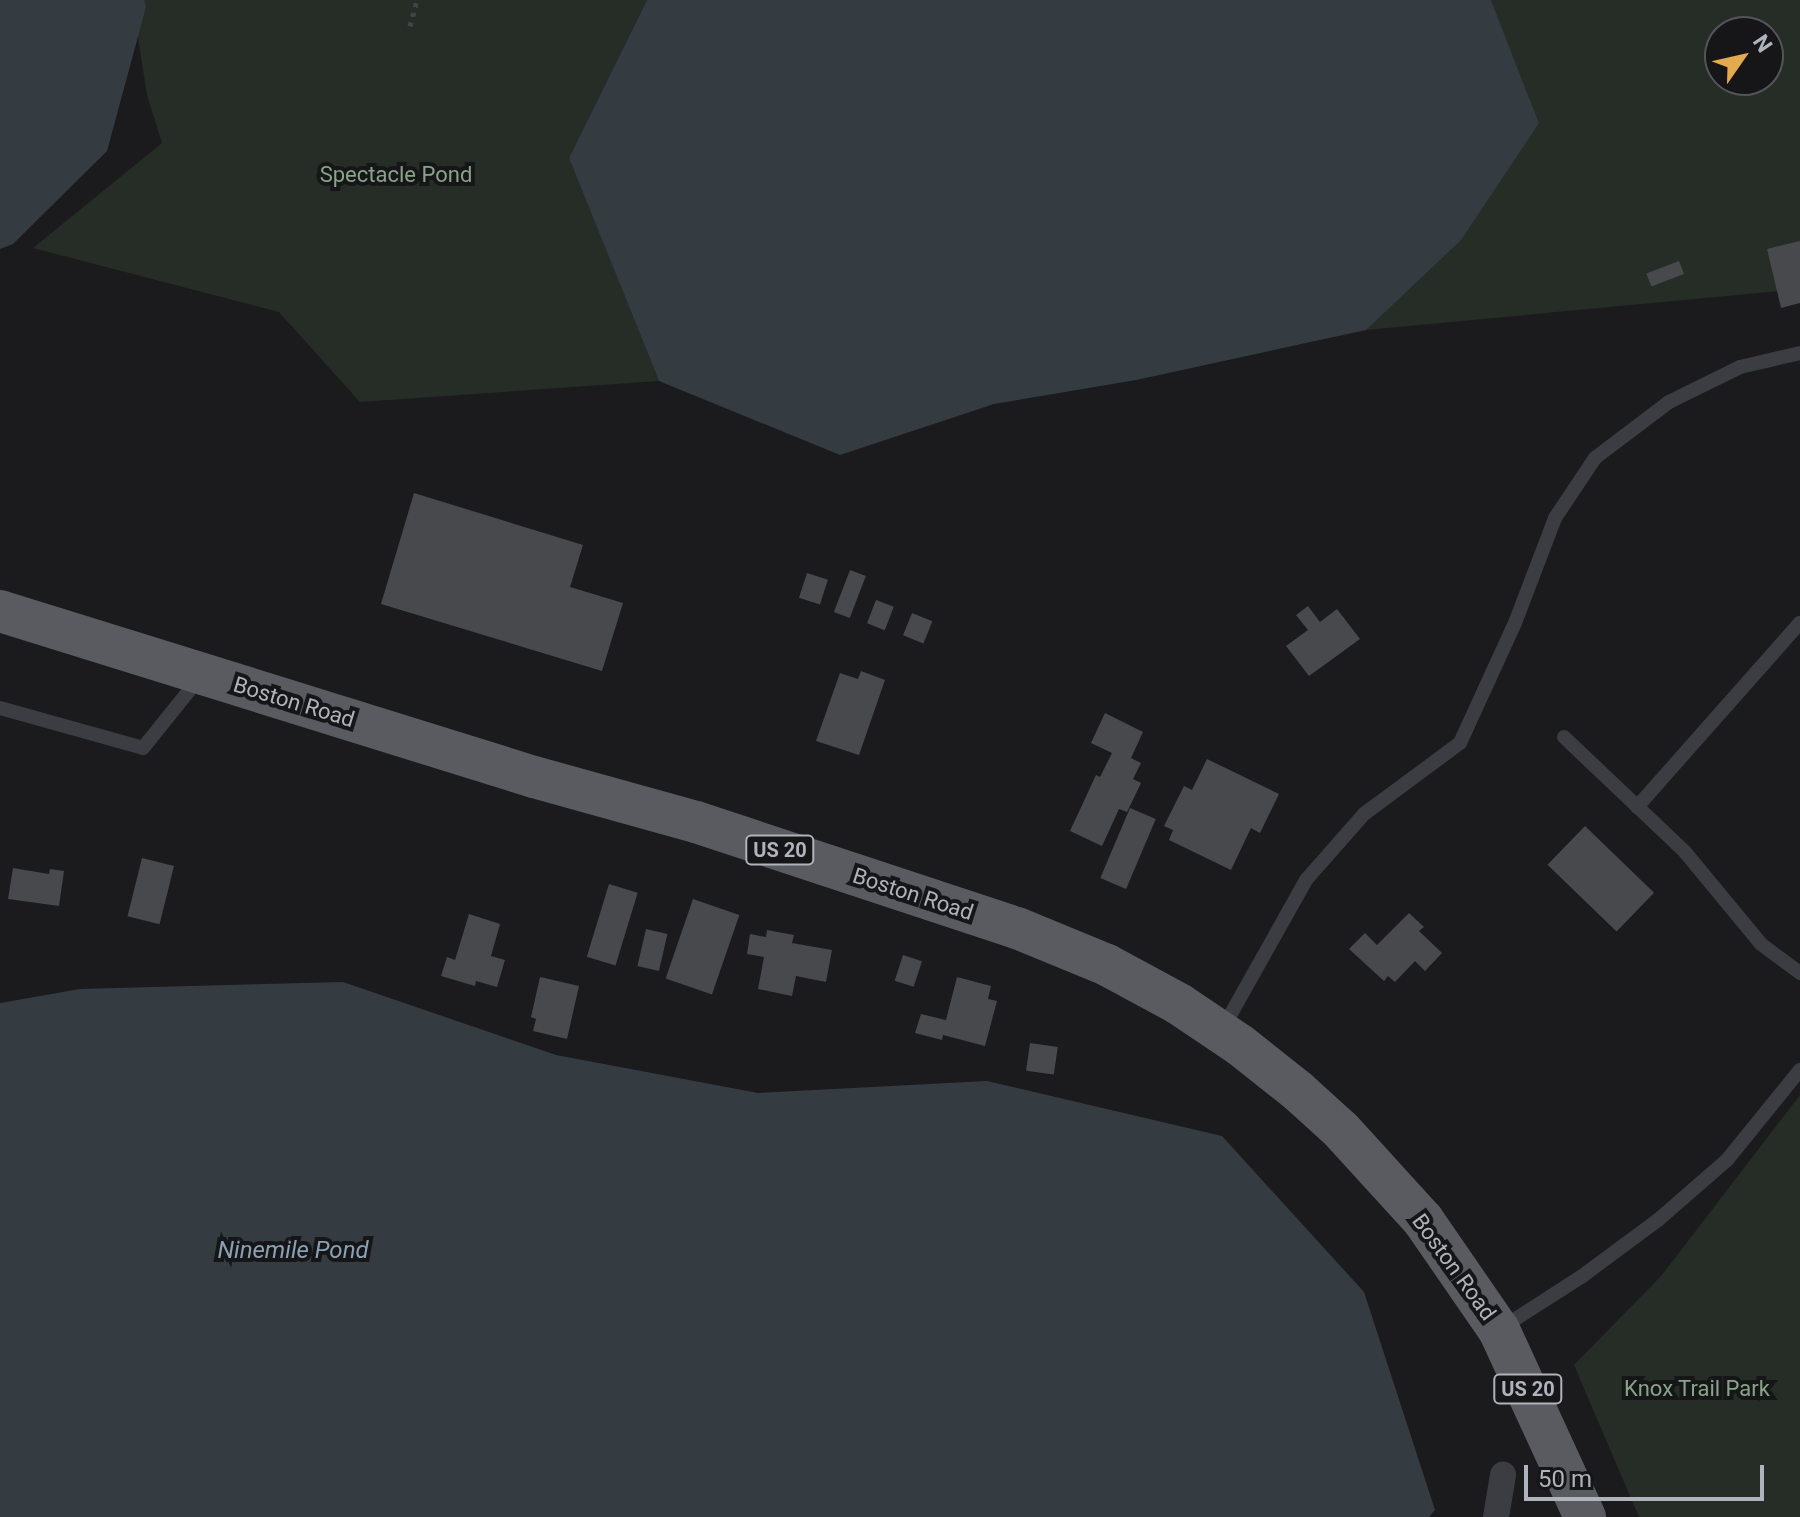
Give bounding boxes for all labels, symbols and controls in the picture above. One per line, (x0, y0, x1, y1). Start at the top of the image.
north arrow (1704, 16, 1784, 96)
text: N (1748, 30, 1777, 57)
park label: Spectacle Pond (320, 162, 472, 188)
street label: Boston Road (230, 671, 358, 733)
road number: US 20 (744, 834, 816, 866)
street label: Boston Road (849, 862, 977, 926)
street label: Boston Road (1407, 1209, 1501, 1325)
water label: Ninemile Pond (217, 1237, 369, 1265)
road number: US 20 (1492, 1373, 1564, 1405)
park label: Knox Trail Park (1624, 1376, 1770, 1402)
scale bar (1528, 1449, 1768, 1499)
text: 50 m (1538, 1465, 1592, 1493)

